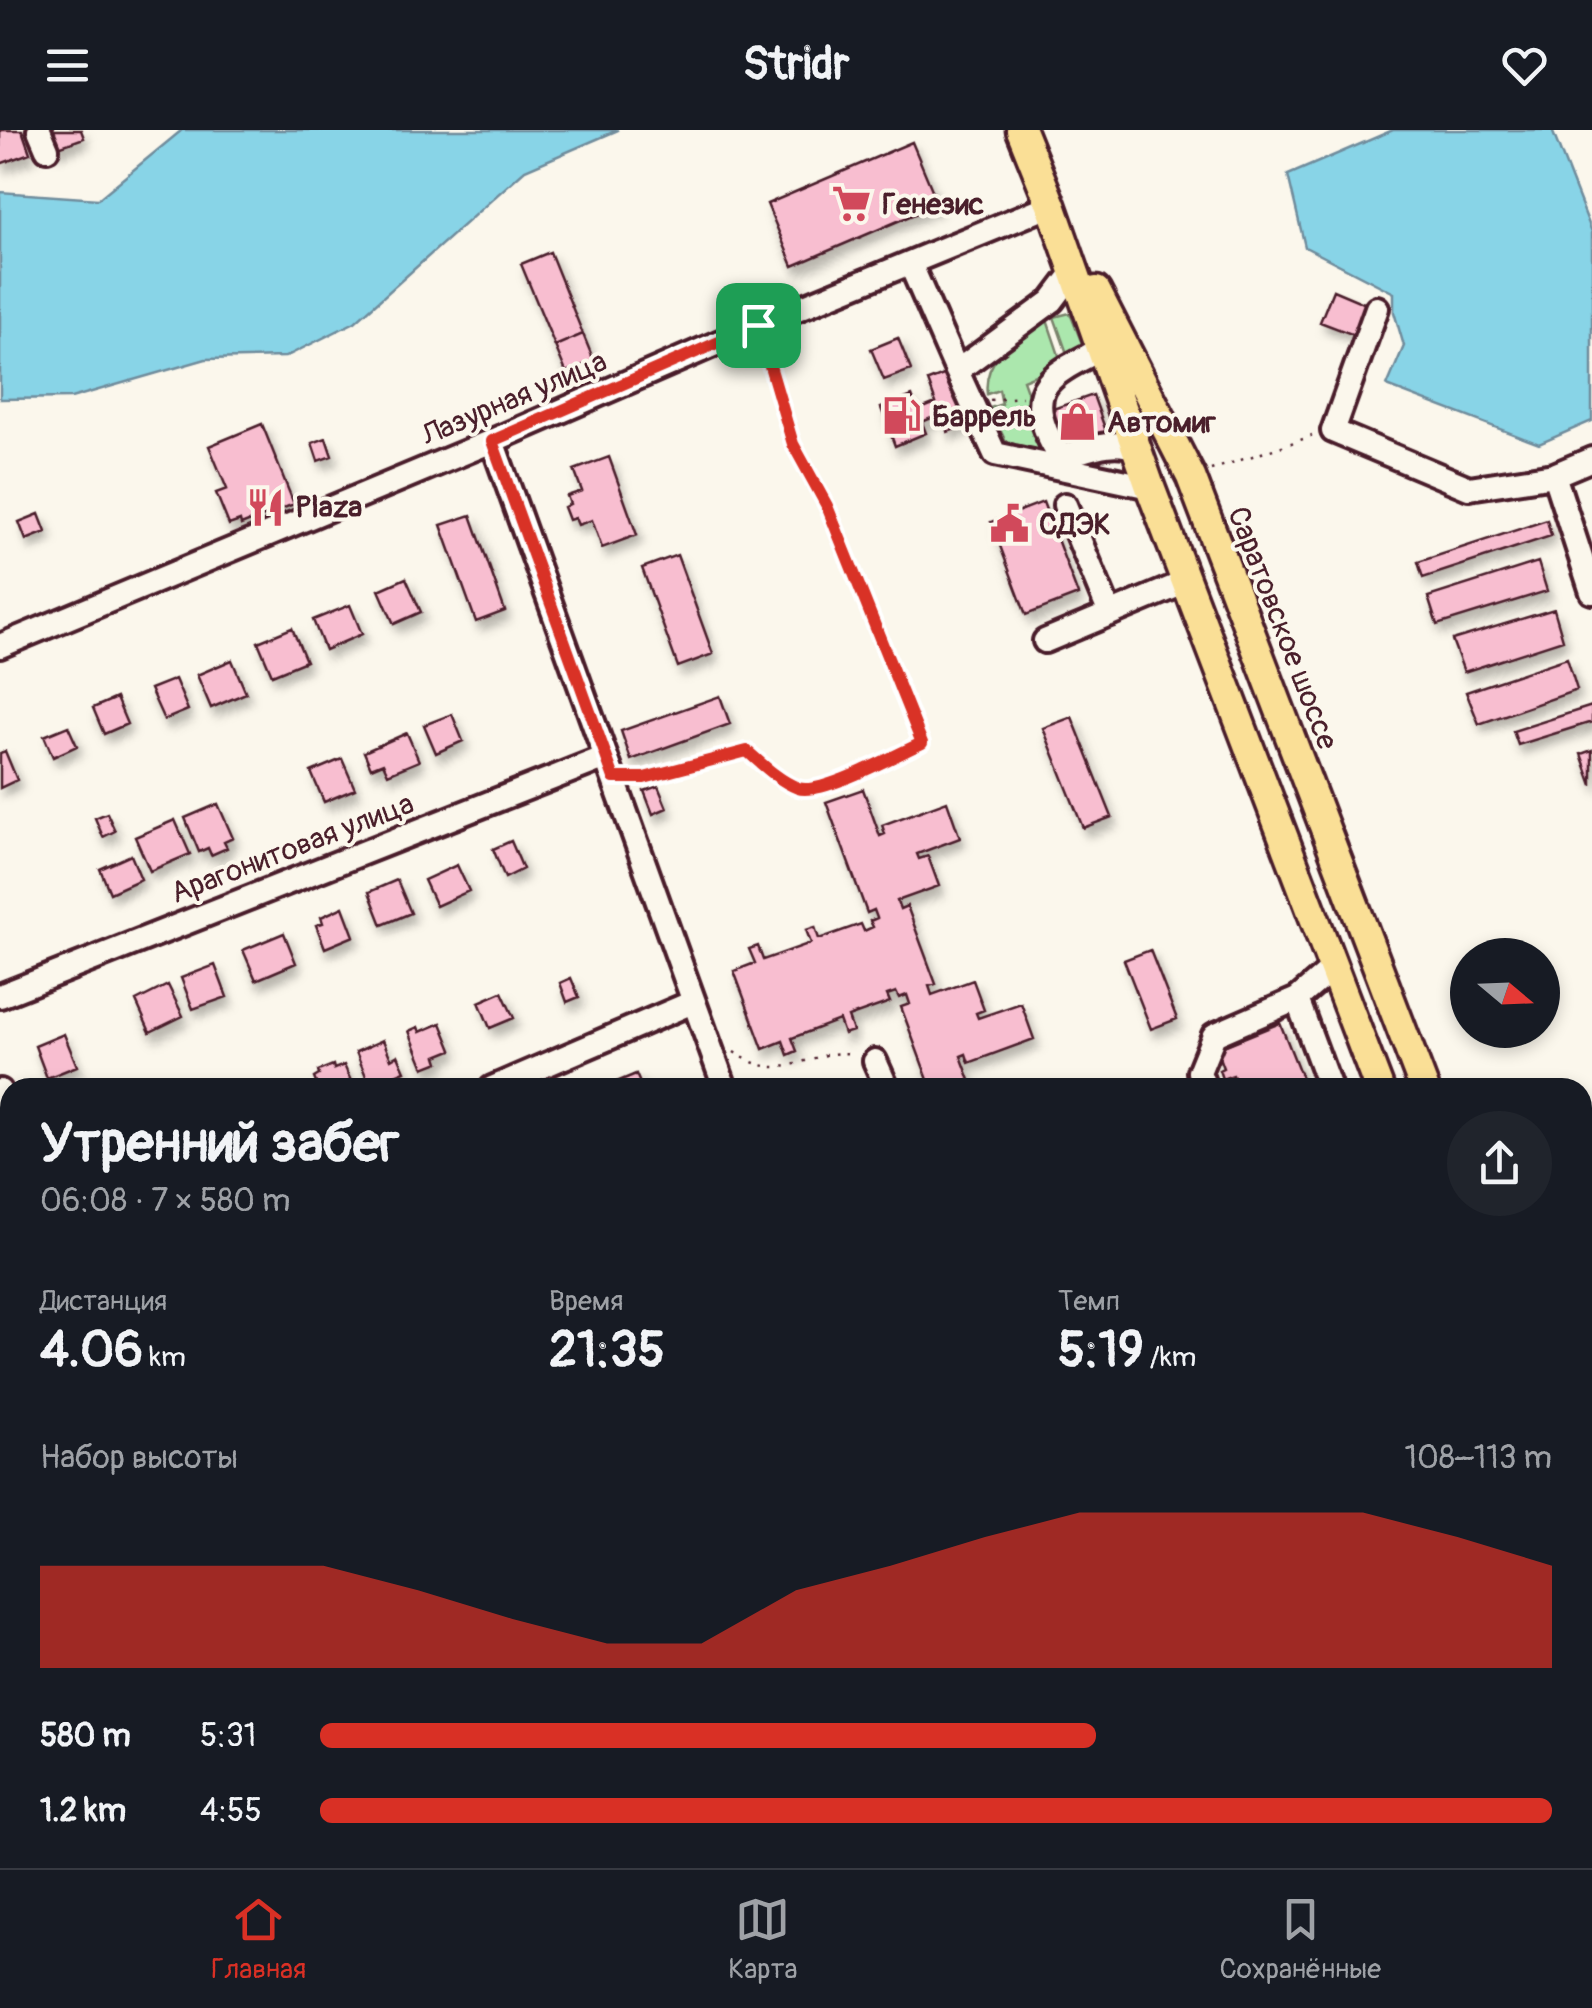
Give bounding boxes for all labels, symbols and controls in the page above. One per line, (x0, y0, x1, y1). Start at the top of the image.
text: Stridr (743, 37, 849, 93)
icon: menu (40, 38, 95, 93)
icon: heart (1497, 38, 1552, 93)
supermarket icon: Генезис (831, 183, 873, 225)
place label: Генезис (882, 186, 984, 223)
pin (716, 283, 801, 368)
icon: arrive (731, 298, 786, 353)
street label: Лазурная улица (415, 343, 612, 454)
fuel station icon: Баррель (881, 395, 923, 437)
place label: Баррель (932, 398, 1037, 435)
shop icon: Автомиг (1056, 401, 1098, 443)
place label: Автомиг (1107, 404, 1216, 441)
restaurant icon: Plaza (244, 486, 286, 528)
place label: Plaza (295, 489, 362, 526)
street label: Саратовское шоссе (1219, 501, 1346, 755)
public building icon: СДЭК (988, 503, 1030, 545)
place label: СДЭК (1039, 506, 1111, 543)
street label: Арагонитовая улица (165, 785, 419, 912)
north arrow (1450, 938, 1560, 1048)
map controls (1450, 938, 1560, 1048)
text: Утренний забег (40, 1109, 399, 1178)
button: share (1447, 1111, 1552, 1216)
text: 06:08 · 7 × 580 m (40, 1181, 290, 1221)
text: Дистанция (40, 1284, 167, 1319)
text: Время (549, 1284, 623, 1319)
text: Темп (1058, 1284, 1120, 1319)
text: 4.06 (40, 1319, 143, 1382)
text: 21:35 (549, 1319, 665, 1382)
text: 5:19 (1058, 1319, 1144, 1382)
text: km (143, 1340, 186, 1375)
text: /km (1144, 1340, 1196, 1375)
text: Набор высоты (40, 1438, 238, 1478)
text: 108–113 m (1404, 1438, 1552, 1478)
text: 580 m (40, 1716, 131, 1756)
text: 5:31 (200, 1716, 256, 1756)
text: 1.2 km (40, 1791, 126, 1831)
text: 4:55 (200, 1791, 262, 1831)
tab: Главная (211, 1892, 306, 1987)
tab: Карта (728, 1892, 798, 1987)
tab: Сохранённые (1220, 1892, 1381, 1987)

